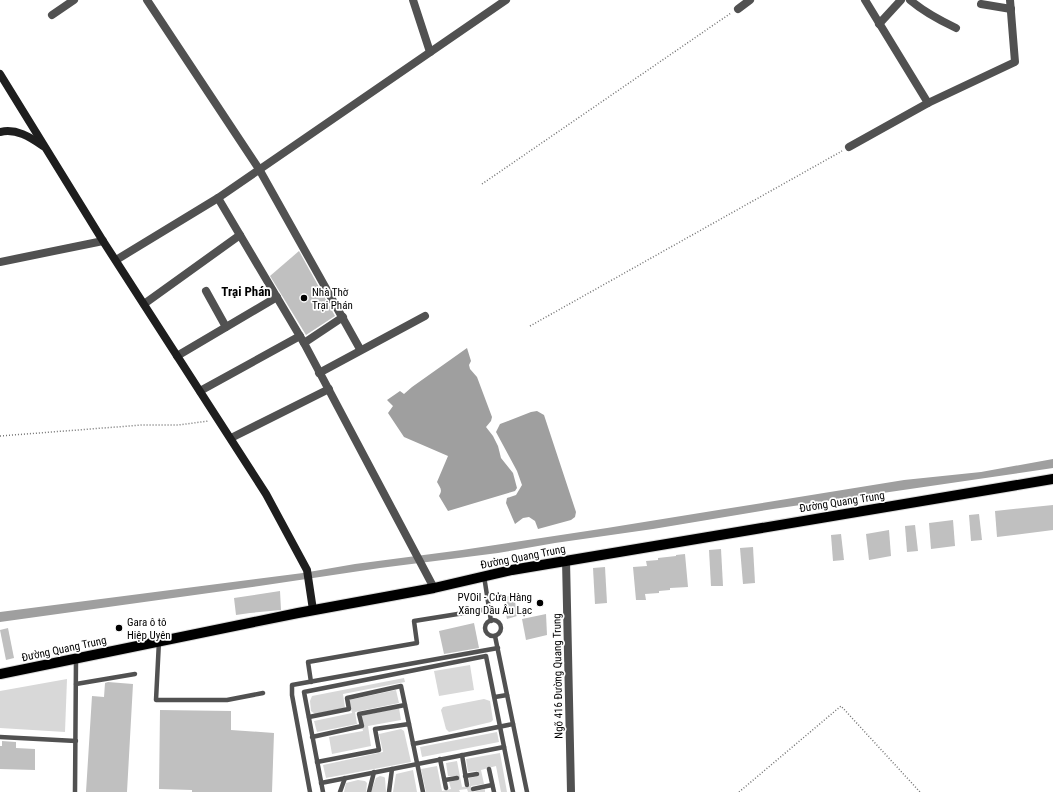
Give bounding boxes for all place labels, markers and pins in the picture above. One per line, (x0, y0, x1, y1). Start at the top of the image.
place label: Nhà Thờ Trại Phán (312, 286, 353, 312)
marker: Nhà Thờ Trại Phán (299, 293, 309, 303)
place label: PVOil - Cửa Hàng Xăng Dầu Âu Lạc (457, 591, 532, 617)
marker: PVOil - Cửa Hàng Xăng Dầu Âu Lạc (535, 598, 545, 608)
place label: Gara ô tô Hiệp Uyên (127, 616, 171, 642)
marker: Gara ô tô Hiệp Uyên (114, 623, 124, 633)

